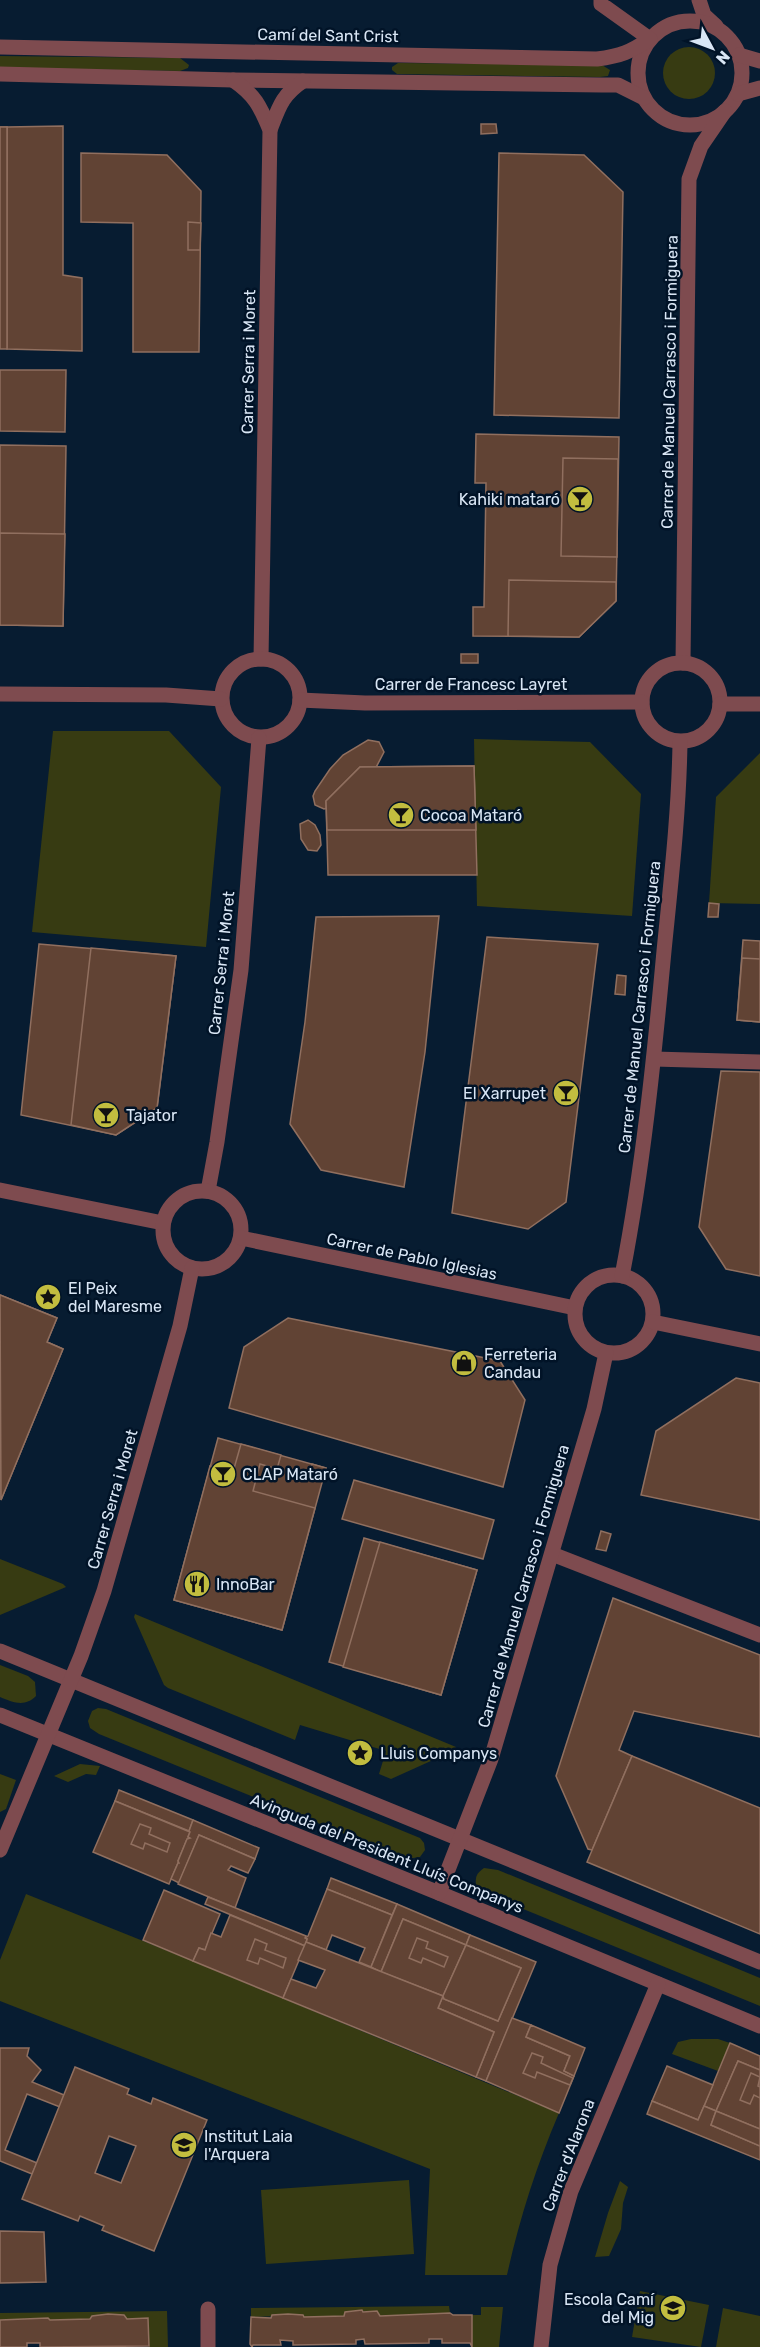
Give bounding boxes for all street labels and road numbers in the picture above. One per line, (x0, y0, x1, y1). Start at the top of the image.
street label: Camí del Sant Crist (257, 25, 399, 46)
street label: Carrer de Manuel Carrasco i Formiguera (657, 235, 682, 529)
street label: Carrer Serra i Moret (238, 290, 259, 434)
street label: Carrer de Francesc Layret (375, 675, 567, 694)
street label: Carrer de Manuel Carrasco i Formiguera (615, 860, 664, 1154)
street label: Carrer Serra i Moret (204, 890, 239, 1036)
street label: Carrer de Pablo Iglesias (325, 1229, 499, 1284)
street label: Carrer Serra i Moret (83, 1427, 142, 1571)
street label: Carrer de Manuel Carrasco i Formiguera (474, 1442, 573, 1730)
street label: Avinguda del President Lluís Companys (247, 1790, 526, 1917)
street label: Carrer d'Alarona (538, 2096, 599, 2214)

